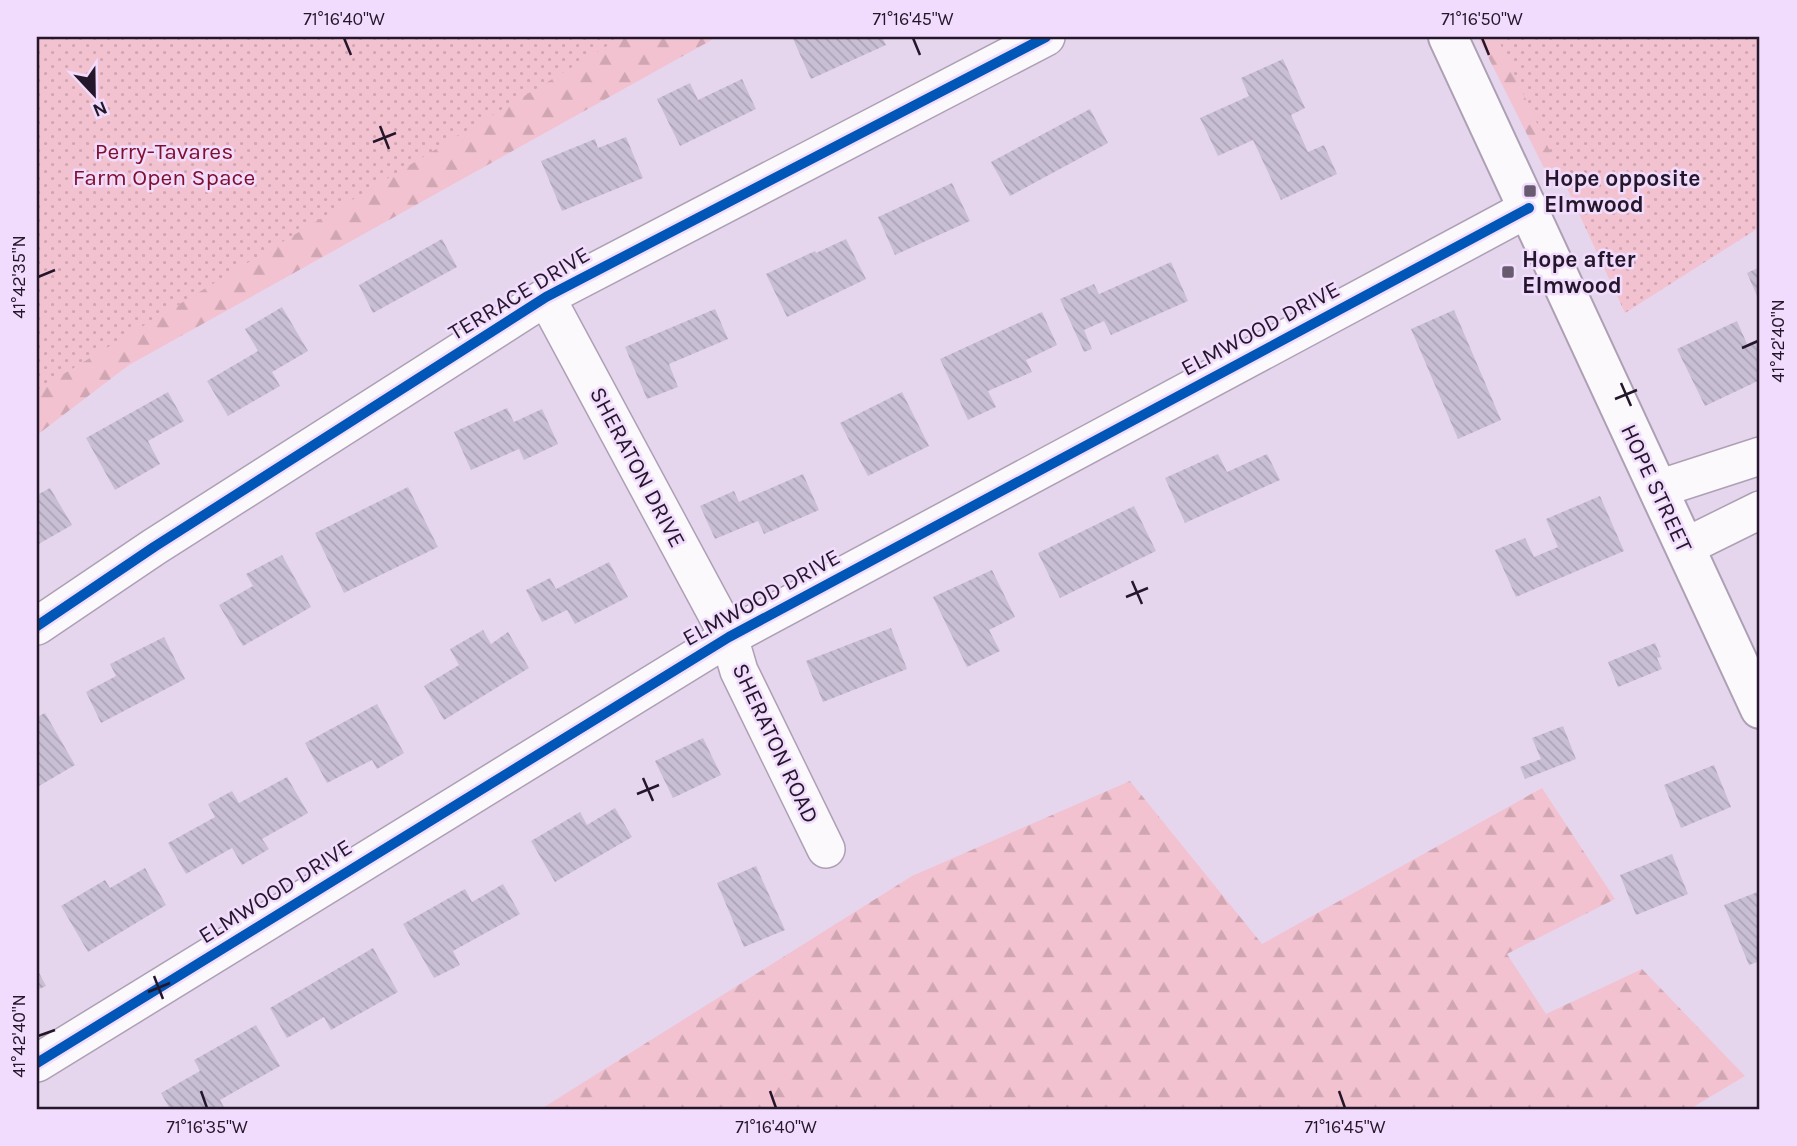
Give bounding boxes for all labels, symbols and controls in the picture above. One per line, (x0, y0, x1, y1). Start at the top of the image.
text: 71°16'40"W (303, 8, 385, 30)
text: 71°16'45"W (872, 8, 954, 30)
text: 71°16'50"W (1441, 8, 1523, 30)
north arrow (60, 60, 130, 130)
text: N (90, 96, 110, 122)
park label: Perry-Tavares Farm Open Space (73, 138, 255, 191)
place label: Hope opposite Elmwood (1544, 165, 1700, 218)
marker: Hope opposite Elmwood (1522, 183, 1538, 199)
text: 41°42'35"N (8, 235, 30, 319)
street label: TERRACE DRIVE (444, 241, 595, 346)
place label: Hope after Elmwood (1522, 246, 1635, 299)
marker: Hope after Elmwood (1500, 264, 1516, 280)
street label: ELMWOOD DRIVE (1176, 275, 1344, 382)
text: 41°42'40"N (1767, 299, 1789, 383)
street label: SHERATON DRIVE (584, 382, 691, 552)
street label: HOPE STREET (1615, 420, 1698, 557)
street label: ELMWOOD DRIVE (678, 543, 845, 652)
street label: SHERATON ROAD (727, 659, 824, 828)
street label: ELMWOOD DRIVE (194, 833, 357, 949)
text: 41°42'40"N (8, 994, 30, 1078)
text: 71°16'35"W (166, 1116, 248, 1138)
text: 71°16'40"W (735, 1116, 817, 1138)
text: 71°16'45"W (1304, 1116, 1386, 1138)

